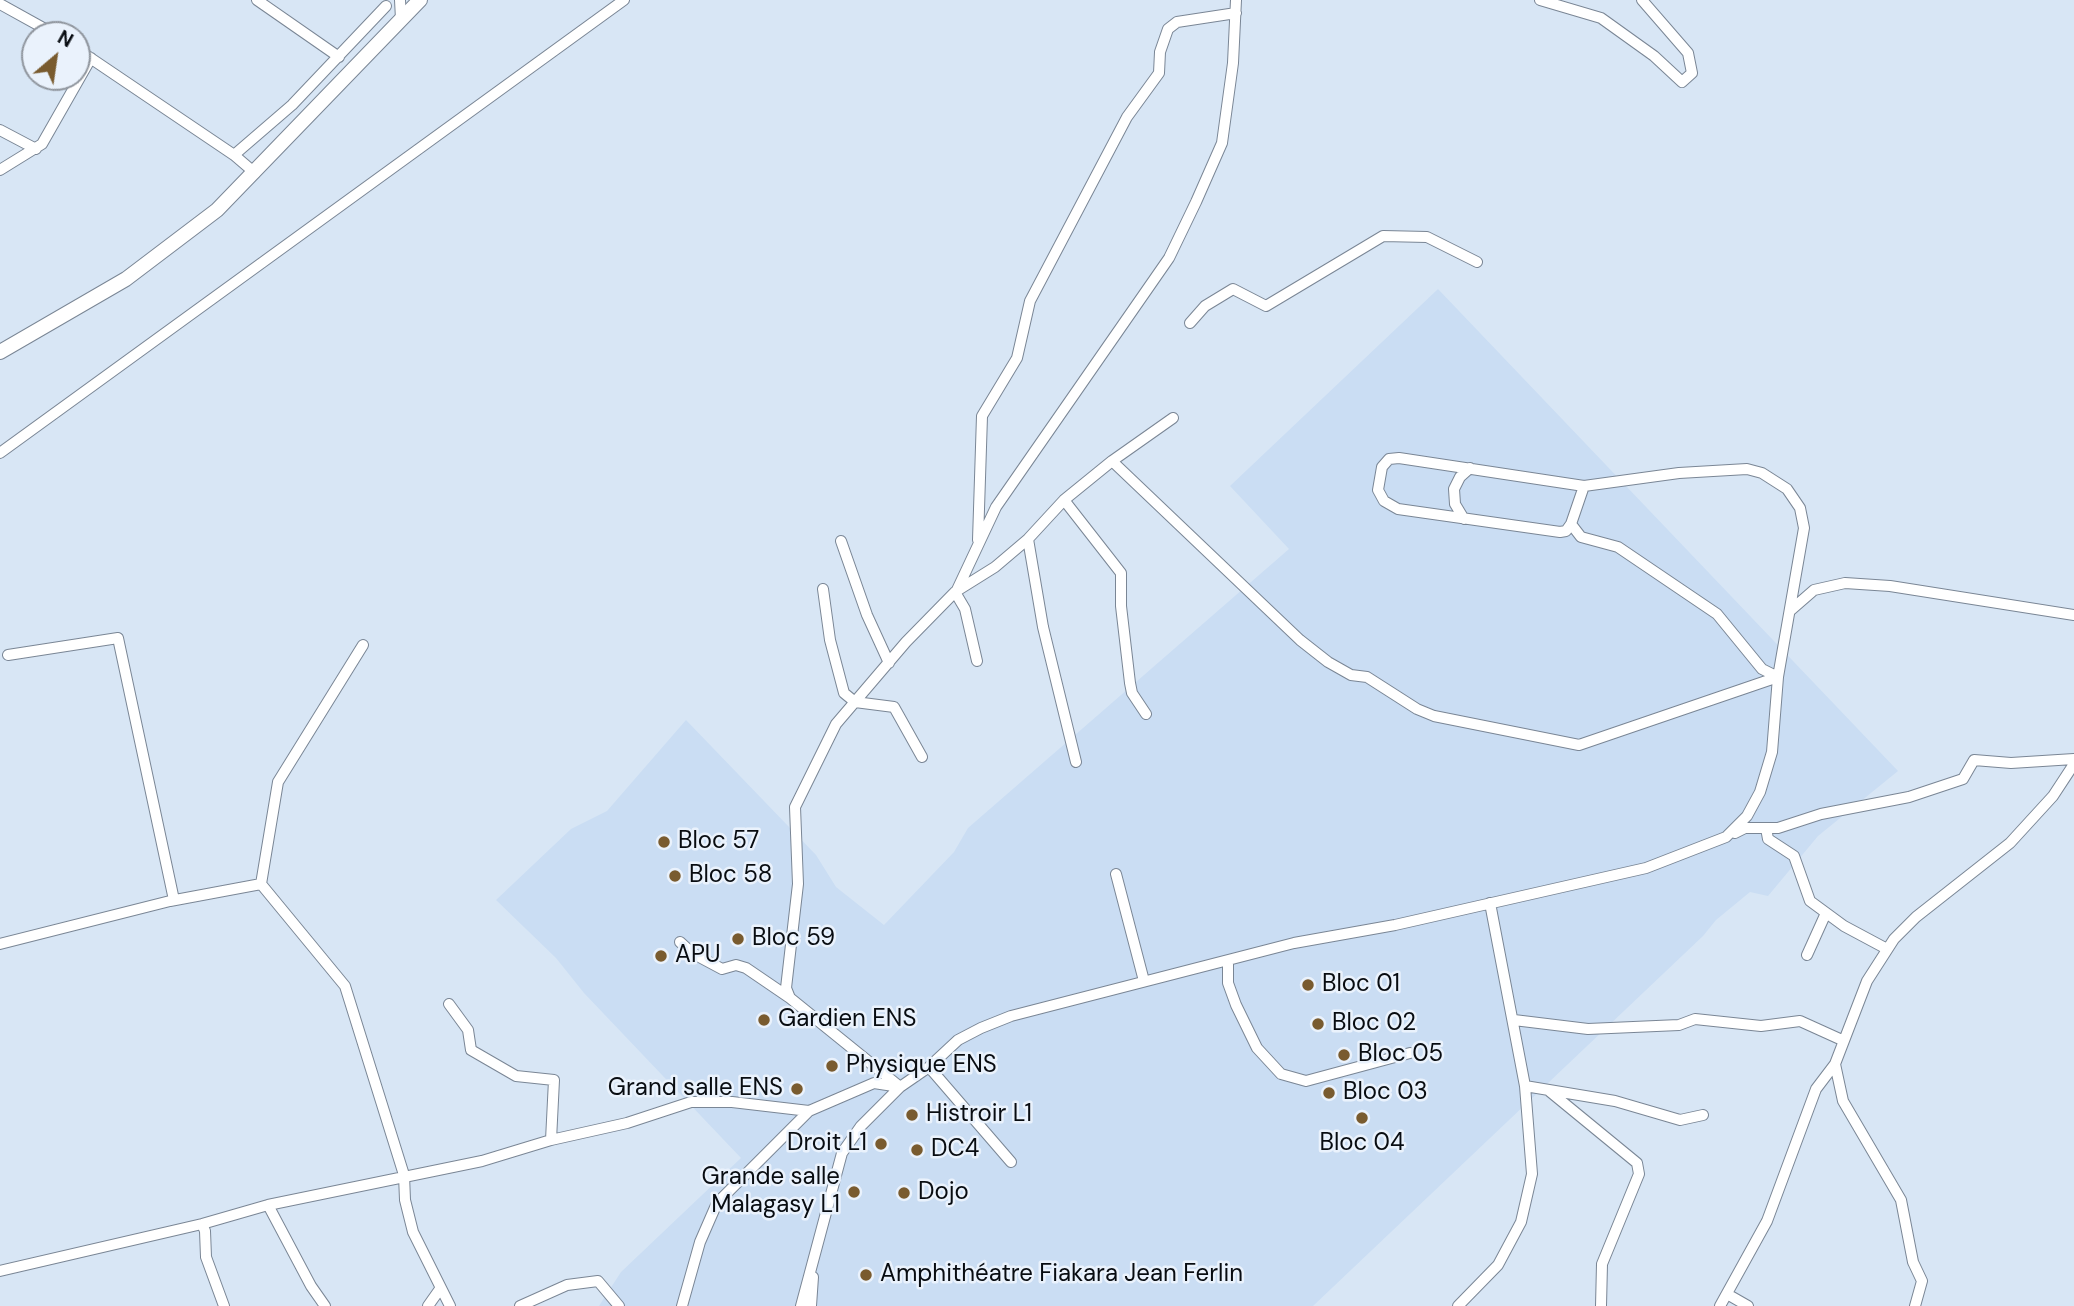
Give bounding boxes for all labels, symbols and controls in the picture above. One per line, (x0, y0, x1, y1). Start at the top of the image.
north arrow (21, 21, 91, 91)
text: N (53, 25, 78, 53)
place label: Bloc 57 (678, 828, 759, 856)
marker: Bloc 57 (656, 834, 672, 850)
place label: Bloc 58 (689, 862, 772, 890)
marker: Bloc 58 (667, 868, 683, 884)
place label: Bloc 59 (752, 925, 835, 953)
marker: Bloc 59 (730, 931, 746, 947)
place label: APU (675, 942, 721, 970)
marker: APU (653, 948, 669, 964)
place label: Bloc 01 (1322, 971, 1400, 999)
marker: Bloc 01 (1300, 977, 1316, 993)
place label: Gardien ENS (778, 1006, 916, 1034)
place label: Bloc 02 (1332, 1010, 1416, 1038)
marker: Gardien ENS (756, 1012, 772, 1028)
marker: Bloc 02 (1310, 1016, 1326, 1032)
place label: Bloc 05 (1358, 1041, 1443, 1069)
marker: Bloc 05 (1336, 1047, 1352, 1063)
place label: Physique ENS (846, 1052, 997, 1080)
marker: Physique ENS (824, 1058, 840, 1074)
place label: Grand salle ENS (608, 1075, 783, 1103)
place label: Bloc 03 (1343, 1079, 1428, 1107)
marker: Grand salle ENS (789, 1081, 805, 1097)
marker: Bloc 03 (1321, 1085, 1337, 1101)
place label: Histroir L1 (926, 1101, 1032, 1129)
marker: Histroir L1 (904, 1107, 920, 1123)
marker: Bloc 04 (1354, 1110, 1370, 1126)
place label: Droit L1 (787, 1130, 867, 1158)
place label: Bloc 04 (1319, 1130, 1405, 1158)
marker: Droit L1 (873, 1136, 889, 1152)
place label: DC4 (931, 1136, 979, 1164)
marker: DC4 (909, 1142, 925, 1158)
place label: Grande salle Malagasy L1 (702, 1164, 840, 1220)
place label: Dojo (918, 1179, 969, 1207)
marker: Grande salle Malagasy L1 (846, 1184, 862, 1200)
marker: Dojo (896, 1185, 912, 1201)
place label: Amphithéatre Fiakara Jean Ferlin (880, 1261, 1243, 1289)
marker: Amphithéatre Fiakara Jean Ferlin (858, 1267, 874, 1283)

